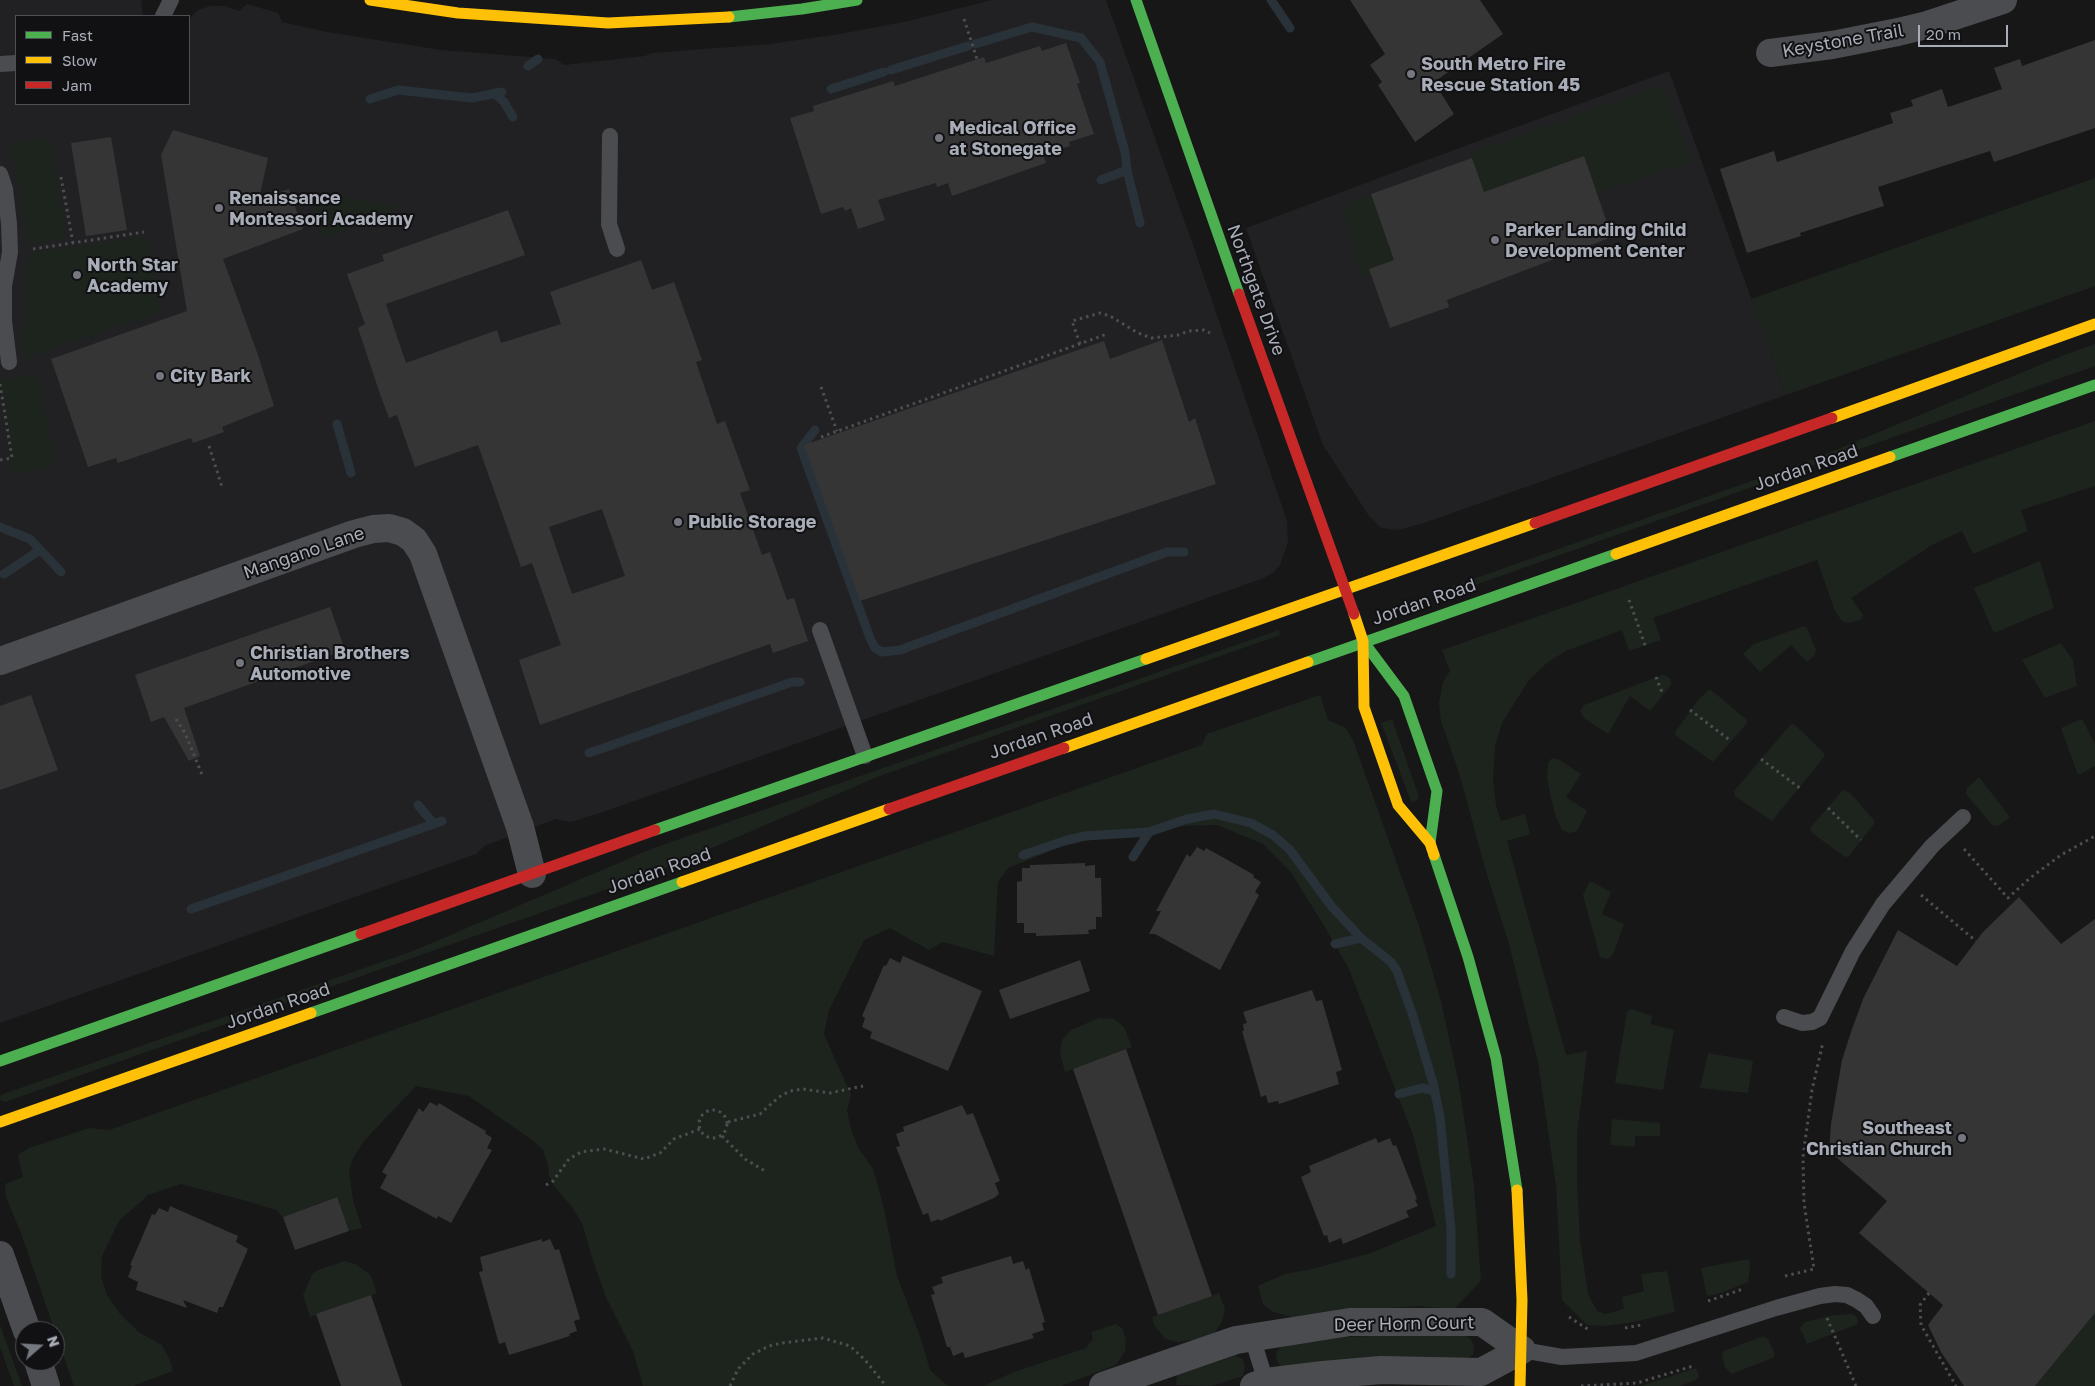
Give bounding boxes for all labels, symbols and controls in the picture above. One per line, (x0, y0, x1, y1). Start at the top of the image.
legend (15, 15, 190, 105)
scale bar (1920, 15, 2010, 47)
street label: Keystone Trail (1781, 20, 1905, 62)
text: 20 m (1926, 25, 1961, 43)
text: Fast (62, 26, 93, 44)
text: Slow (62, 51, 97, 69)
place label: South Metro Fire Rescue Station 45 (1421, 53, 1580, 96)
marker: South Metro Fire Rescue Station 45 (1405, 68, 1417, 80)
text: Jam (62, 76, 92, 94)
place label: Medical Office at Stonegate (949, 117, 1076, 160)
marker: Medical Office at Stonegate (933, 132, 945, 144)
place label: Renaissance Montessori Academy (229, 187, 413, 230)
marker: Renaissance Montessori Academy (213, 202, 225, 214)
place label: Parker Landing Child Development Center (1505, 219, 1686, 262)
street label: Northgate Drive (1222, 221, 1290, 359)
marker: Parker Landing Child Development Center (1489, 234, 1501, 246)
place label: North Star Academy (87, 254, 178, 296)
marker: North Star Academy (71, 269, 83, 281)
place label: City Bark (170, 365, 251, 387)
marker: City Bark (154, 370, 166, 382)
street label: Jordan Road (1751, 440, 1861, 496)
place label: Public Storage (688, 511, 816, 533)
marker: Public Storage (672, 516, 684, 528)
street label: Mangano Lane (241, 522, 367, 584)
street label: Jordan Road (1369, 574, 1479, 630)
place label: Christian Brothers Automotive (250, 642, 410, 684)
marker: Christian Brothers Automotive (234, 657, 246, 669)
street label: Jordan Road (986, 708, 1096, 764)
street label: Jordan Road (604, 843, 714, 899)
street label: Jordan Road (223, 978, 333, 1034)
place label: Southeast Christian Church (1806, 1117, 1952, 1160)
marker: Southeast Christian Church (1956, 1132, 1968, 1144)
street label: Deer Horn Court (1334, 1312, 1474, 1336)
north arrow (15, 1321, 65, 1371)
text: N (44, 1333, 63, 1349)

